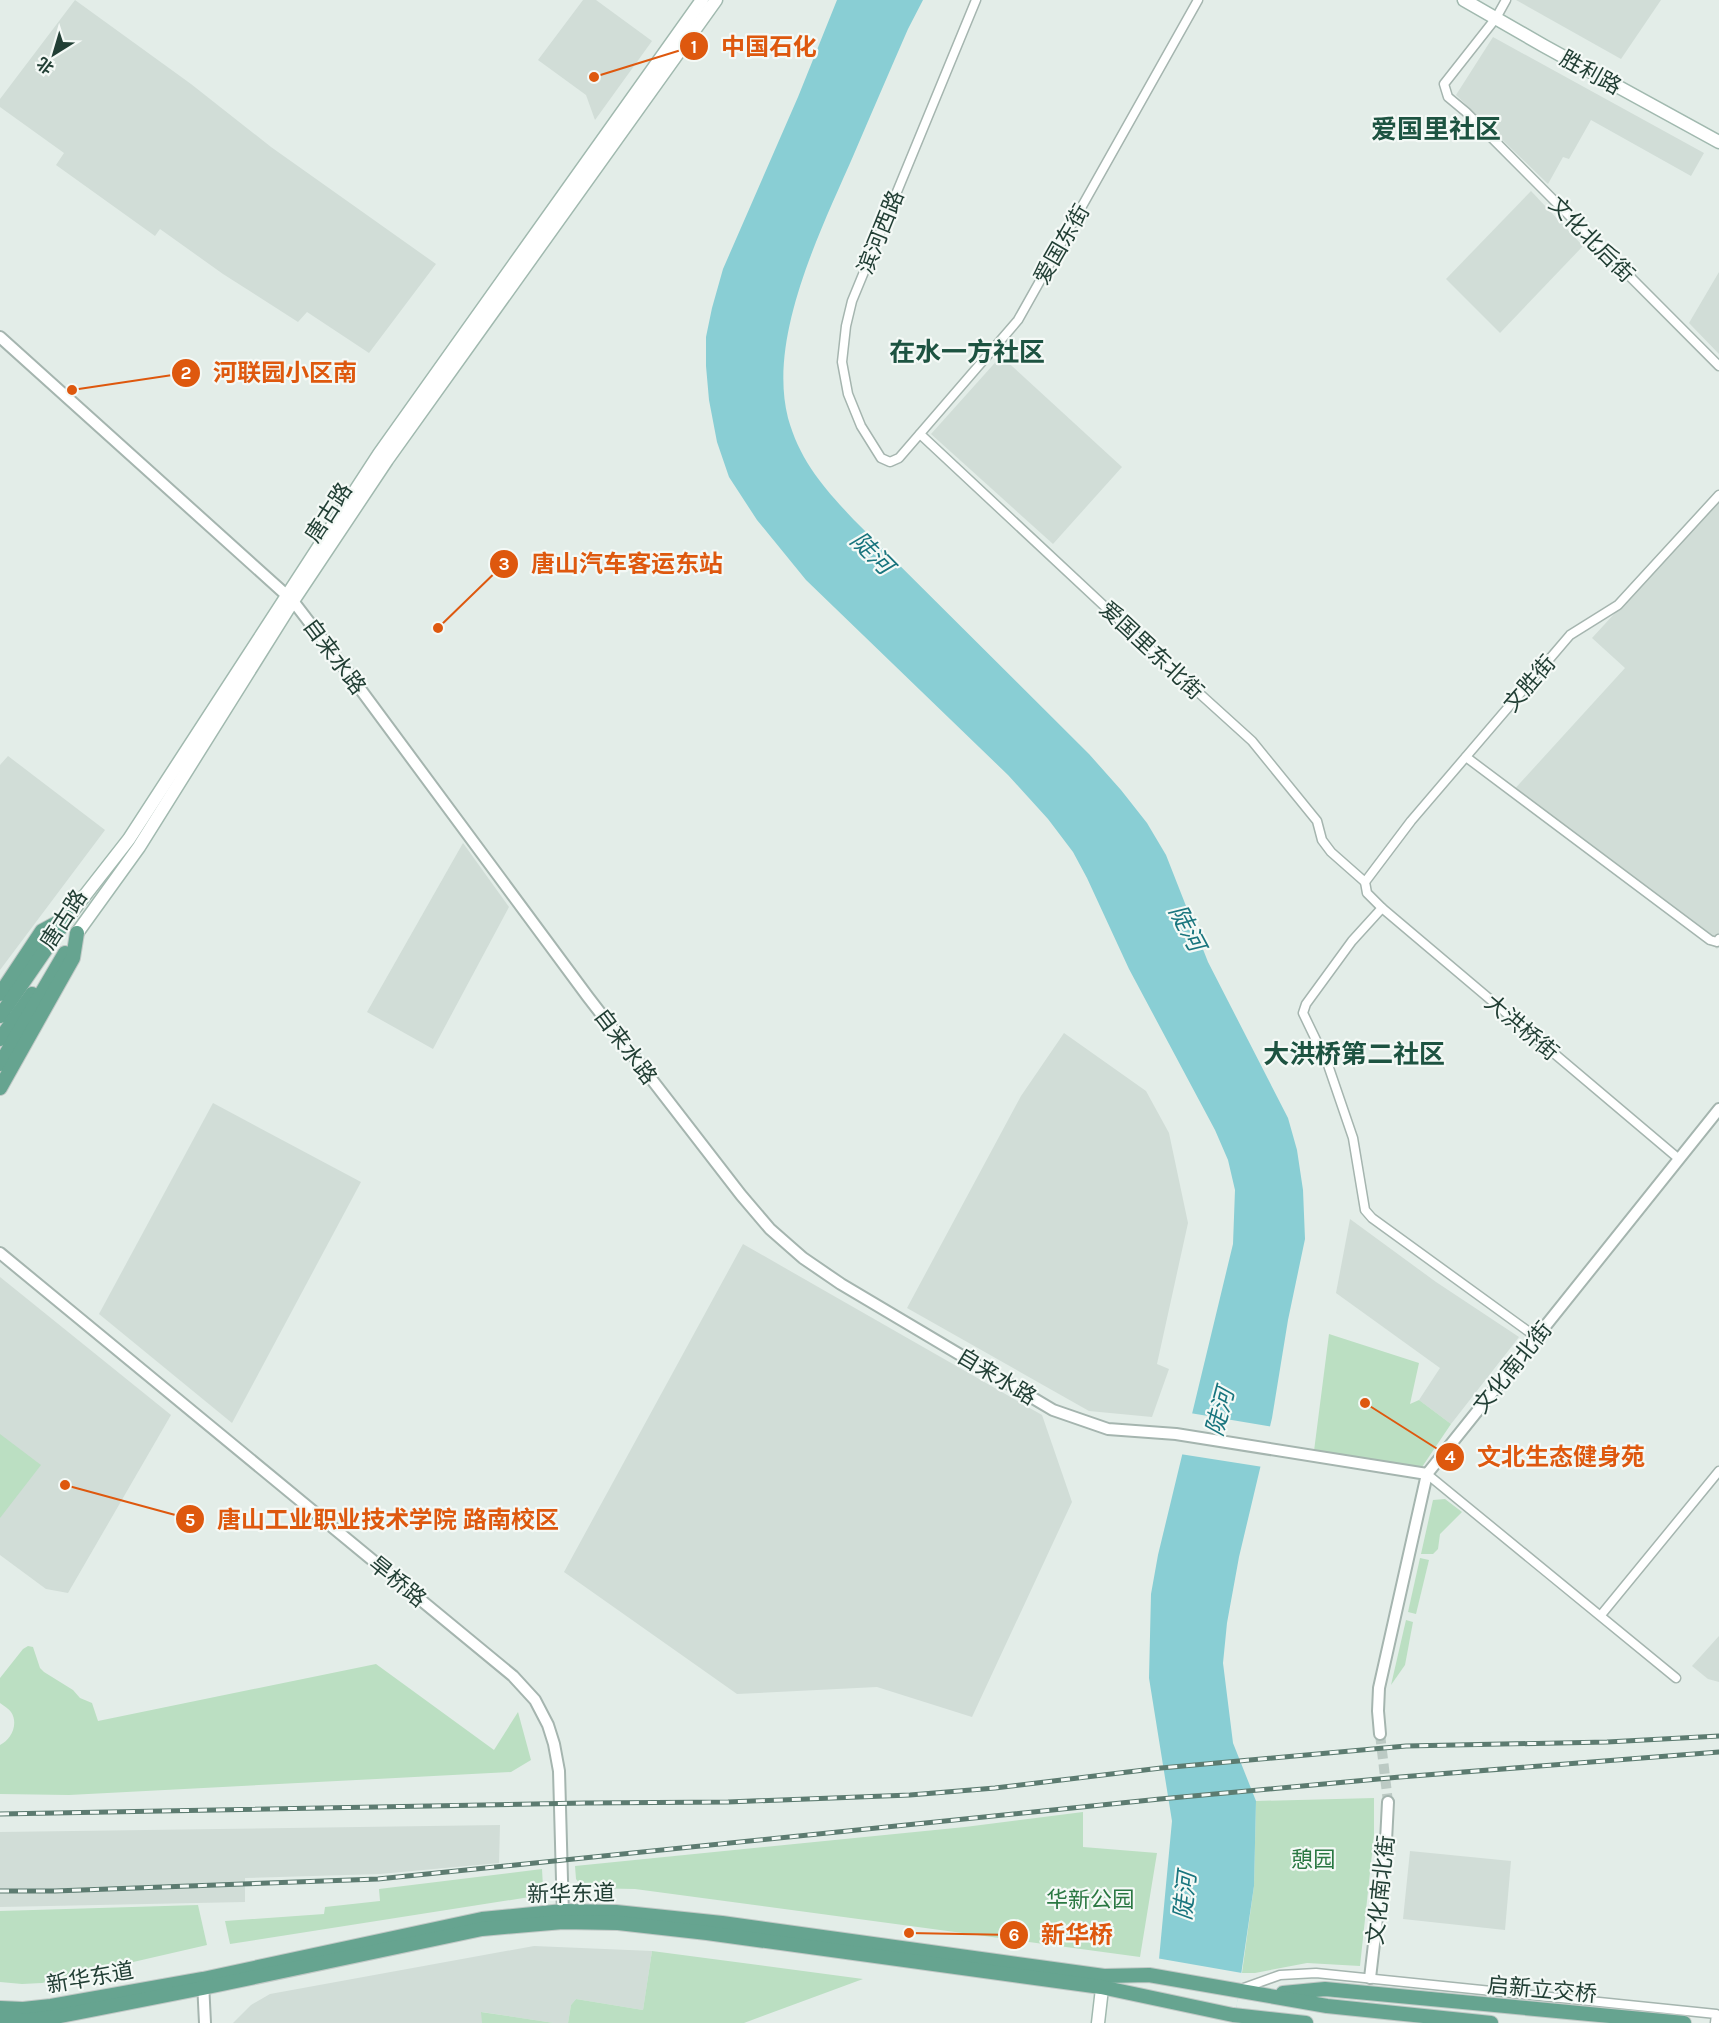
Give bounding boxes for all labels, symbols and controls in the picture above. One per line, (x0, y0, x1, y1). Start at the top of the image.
north arrow (24, 24, 84, 84)
callout: 中国石化 (679, 25, 829, 67)
text: 中国石化 (721, 33, 817, 61)
text: 1 (691, 36, 697, 58)
street label: 胜利路 (1555, 46, 1626, 100)
text: 北 (33, 53, 57, 78)
district label: 爱国里社区 (1371, 114, 1501, 145)
street label: 滨河西路 (852, 187, 909, 278)
street label: 文化北后街 (1543, 192, 1639, 288)
street label: 爱国东街 (1029, 200, 1095, 289)
district label: 在水一方社区 (889, 337, 1045, 368)
callout: 河联园小区南 (171, 352, 369, 394)
text: 河联园小区南 (213, 359, 357, 387)
text: 2 (181, 362, 191, 384)
street label: 唐古路 (300, 478, 358, 547)
water label: 陡河 (845, 526, 902, 583)
callout: 唐山汽车客运东站 (489, 543, 735, 585)
text: 唐山汽车客运东站 (531, 550, 723, 578)
text: 3 (498, 553, 510, 575)
street label: 爱国里东北街 (1094, 596, 1208, 705)
street label: 自来水路 (297, 614, 371, 700)
street label: 文胜街 (1498, 650, 1561, 717)
street label: 唐古路 (35, 885, 93, 954)
water label: 陡河 (1163, 900, 1213, 959)
street label: 大洪桥街 (1479, 990, 1563, 1066)
street label: 自来水路 (588, 1004, 662, 1090)
district label: 大洪桥第二社区 (1263, 1039, 1445, 1070)
street label: 文化南北街 (1468, 1317, 1557, 1419)
street label: 自来水路 (952, 1343, 1041, 1411)
water label: 陡河 (1200, 1381, 1241, 1439)
callout: 文北生态健身苑 (1435, 1436, 1657, 1478)
text: 文北生态健身苑 (1477, 1443, 1645, 1471)
text: 4 (1445, 1446, 1456, 1468)
callout: 唐山工业职业技术学院 路南校区 (175, 1498, 571, 1540)
text: 唐山工业职业技术学院 路南校区 (217, 1506, 559, 1534)
text: 5 (185, 1509, 195, 1531)
street label: 旱桥路 (364, 1551, 431, 1613)
street label: 文化南北街 (1362, 1834, 1400, 1946)
park label: 憩园 (1291, 1847, 1335, 1873)
water label: 陡河 (1169, 1867, 1202, 1921)
street label: 新华东道 (527, 1880, 615, 1908)
park label: 华新公园 (1046, 1887, 1134, 1913)
callout: 新华桥 (999, 1914, 1125, 1956)
text: 新华桥 (1041, 1921, 1113, 1949)
text: 6 (1009, 1924, 1020, 1946)
street label: 新华东道 (45, 1958, 136, 1998)
street label: 启新立交桥 (1486, 1972, 1598, 2008)

